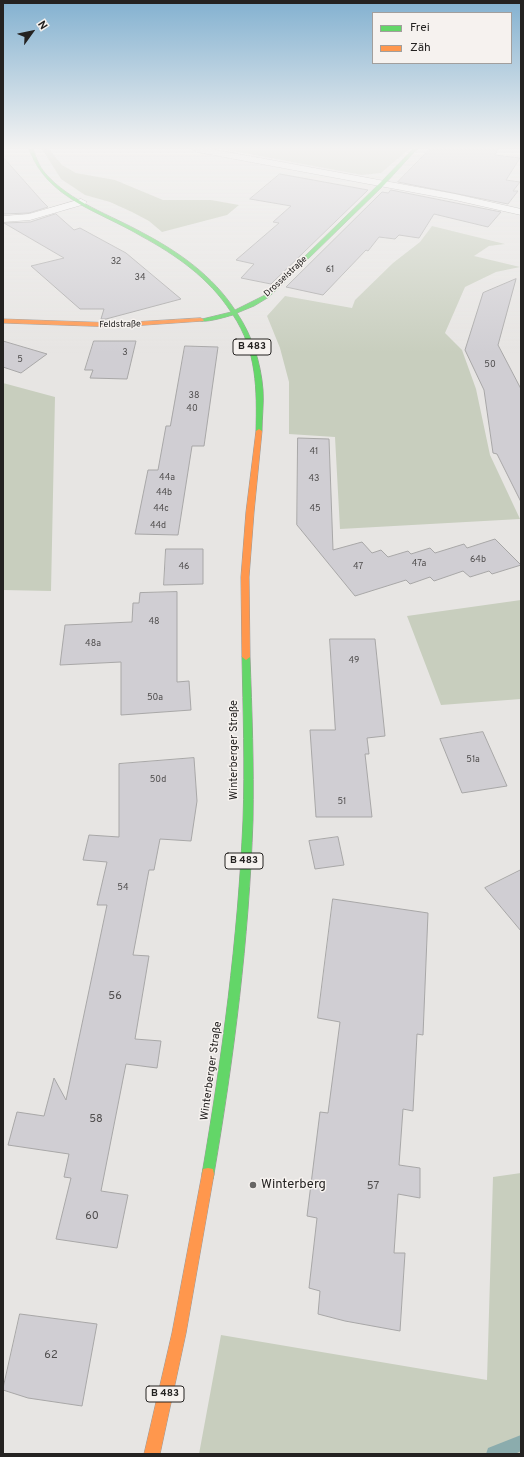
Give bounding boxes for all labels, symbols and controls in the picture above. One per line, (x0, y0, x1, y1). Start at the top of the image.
north arrow (12, 12, 52, 52)
legend (372, 12, 512, 64)
text: N (34, 18, 50, 33)
text: Frei (410, 20, 430, 36)
text: Zäh (410, 40, 431, 56)
street label: Drosselstraße (262, 254, 310, 300)
house number: 32 (111, 257, 121, 267)
house number: 61 (326, 265, 334, 275)
house number: 34 (134, 273, 146, 283)
street label: Feldstraße (99, 319, 141, 331)
road number: B 483 (233, 339, 271, 355)
house number: 3 (122, 348, 128, 358)
house number: 5 (17, 355, 23, 365)
house number: 50 (484, 360, 496, 370)
house number: 38 (189, 391, 199, 401)
house number: 40 (186, 404, 198, 414)
house number: 41 (310, 447, 318, 457)
house number: 44a (159, 473, 175, 483)
house number: 43 (308, 474, 320, 484)
house number: 44b (156, 488, 172, 498)
house number: 44c (153, 504, 169, 514)
house number: 45 (309, 504, 321, 514)
house number: 44d (150, 521, 166, 531)
house number: 64b (470, 555, 486, 565)
house number: 47a (412, 559, 426, 569)
house number: 46 (179, 562, 189, 572)
house number: 47 (353, 562, 363, 572)
house number: 48 (148, 617, 160, 627)
house number: 48a (85, 639, 101, 649)
house number: 49 (349, 656, 359, 666)
house number: 50a (147, 693, 163, 703)
street label: Winterberger Straße (228, 700, 242, 800)
house number: 51a (466, 755, 480, 765)
house number: 50d (150, 775, 166, 785)
house number: 51 (338, 797, 346, 807)
road number: B 483 (225, 853, 263, 869)
house number: 54 (117, 883, 129, 893)
house number: 56 (108, 990, 122, 1004)
street label: Winterberger Straße (199, 1021, 225, 1121)
house number: 58 (89, 1113, 103, 1127)
place label: Winterberg (261, 1177, 326, 1193)
marker: Winterberg (248, 1180, 258, 1190)
house number: 57 (367, 1180, 379, 1194)
house number: 60 (85, 1210, 99, 1224)
house number: 62 (44, 1349, 58, 1363)
road number: B 483 (146, 1386, 184, 1402)

